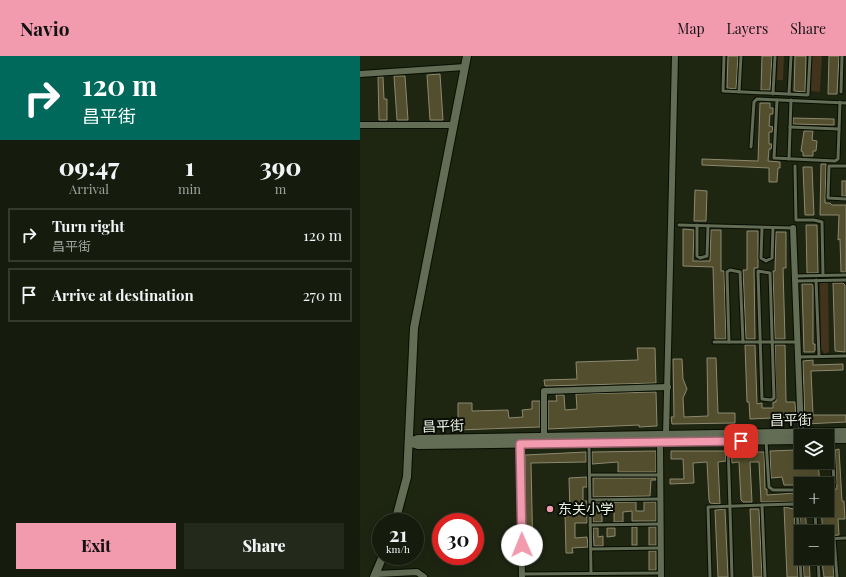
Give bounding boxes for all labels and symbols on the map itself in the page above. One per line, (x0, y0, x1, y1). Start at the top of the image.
street label: 昌平街 (770, 410, 812, 429)
street label: 昌平街 (422, 415, 464, 436)
pin (724, 424, 758, 458)
place label: 东关小学 (558, 499, 614, 518)
marker: 东关小学 (545, 504, 555, 514)
speed limit sign: 30 (432, 513, 484, 565)
position arrow (501, 524, 543, 566)

